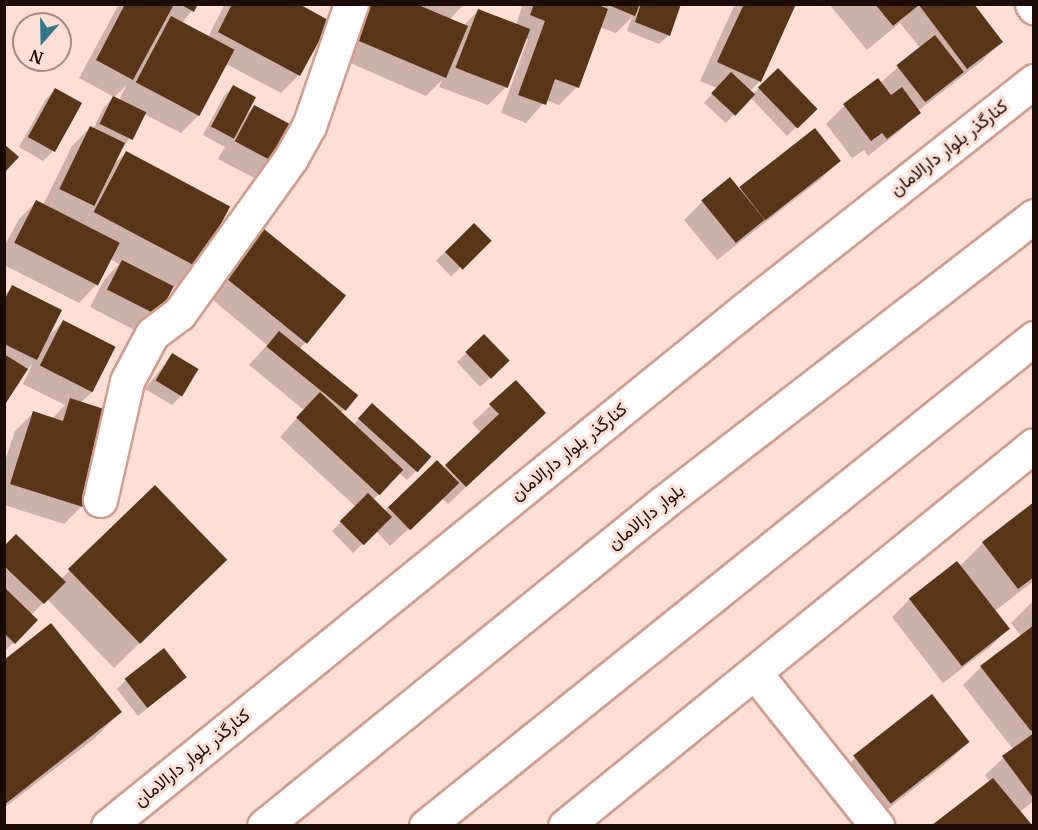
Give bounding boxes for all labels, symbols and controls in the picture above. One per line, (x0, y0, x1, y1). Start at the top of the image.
north arrow (12, 12, 72, 72)
text: N (27, 45, 46, 69)
street label: کنارگذر بلوار دارالامان (886, 95, 1012, 201)
street label: کنارگذر بلوار دارالامان (506, 398, 632, 506)
street label: بلوار دارالامان (603, 480, 689, 554)
street label: کنارگذر بلوار دارالامان (129, 704, 255, 812)

